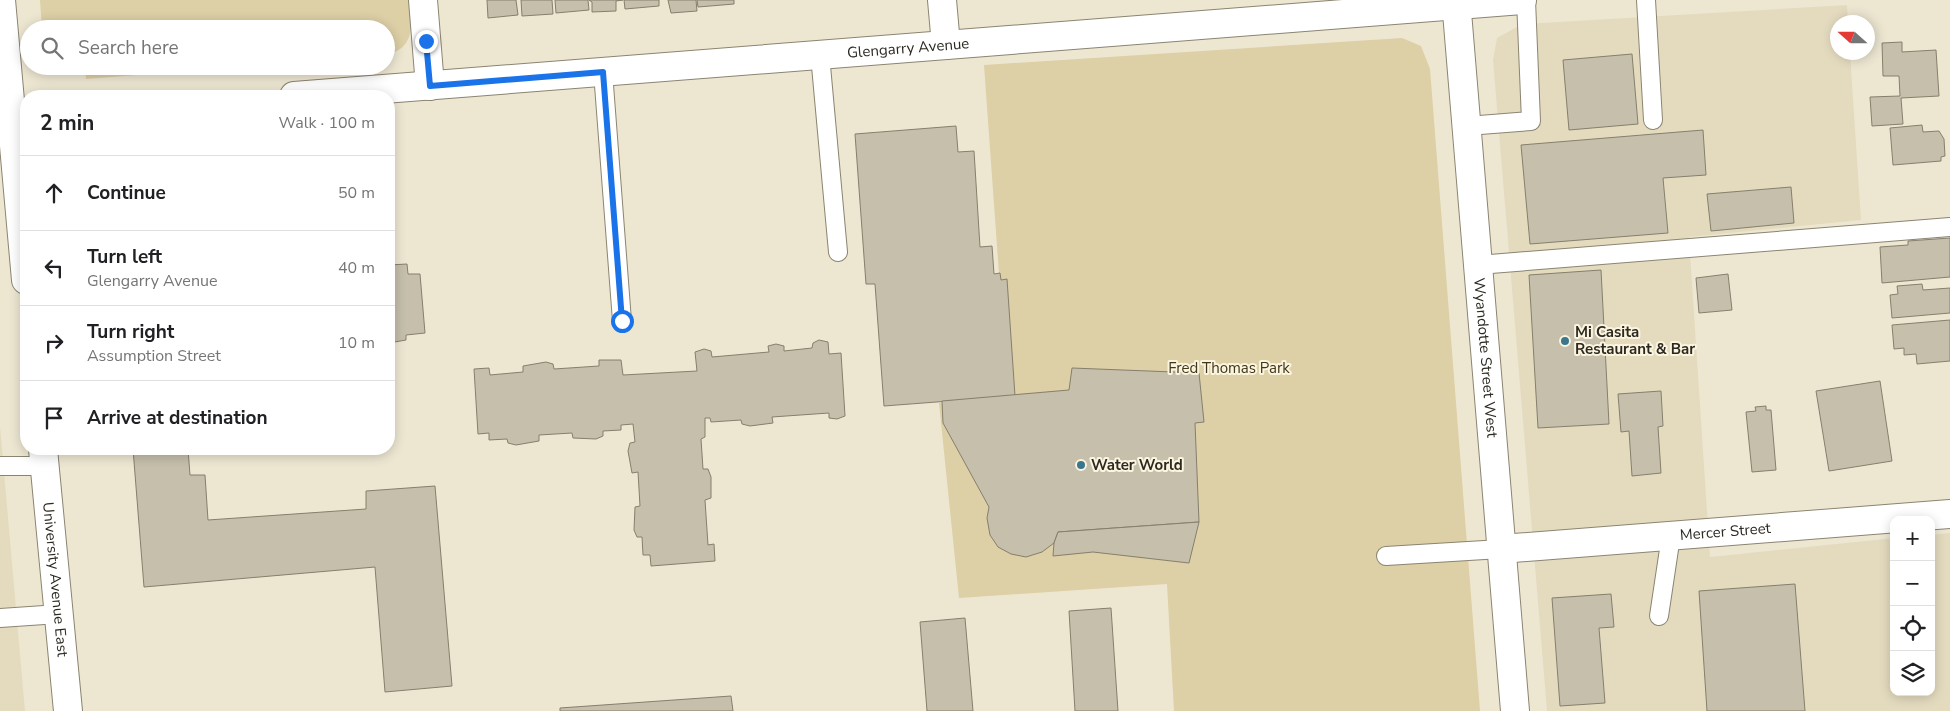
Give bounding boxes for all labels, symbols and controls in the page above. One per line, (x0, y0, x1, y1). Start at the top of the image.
north arrow (1830, 15, 1875, 60)
search box (20, 20, 395, 75)
route end (415, 30, 438, 53)
street label: Glengarry Avenue (846, 33, 970, 63)
icon: search (38, 34, 66, 62)
text: Search here (78, 35, 179, 61)
text: 2 min (40, 109, 94, 137)
text: Walk · 100 m (279, 112, 375, 134)
icon: ahead (40, 179, 68, 207)
text: Continue (87, 180, 166, 206)
text: 50 m (338, 182, 375, 204)
text: Turn left (87, 244, 162, 270)
icon: left (40, 254, 68, 282)
text: 40 m (338, 257, 375, 279)
text: Glengarry Avenue (87, 270, 217, 292)
street label: Wyandotte Street West (1469, 277, 1502, 439)
route start (611, 310, 634, 333)
text: Turn right (87, 319, 174, 345)
place label: Mi Casita Restaurant & Bar (1575, 322, 1695, 359)
icon: right (40, 329, 68, 357)
text: 10 m (338, 332, 375, 354)
marker: Mi Casita Restaurant & Bar (1559, 335, 1571, 347)
text: Assumption Street (87, 345, 221, 367)
park label: Fred Thomas Park (1168, 358, 1290, 378)
icon: arrive (40, 404, 68, 432)
text: Arrive at destination (87, 405, 268, 431)
place label: Water World (1091, 455, 1183, 475)
marker: Water World (1075, 459, 1087, 471)
street label: University Avenue East (38, 501, 73, 658)
map controls (1890, 516, 1935, 696)
button: + (1890, 516, 1935, 561)
street label: Mercer Street (1679, 518, 1772, 545)
button: − (1890, 561, 1935, 606)
button: locate (1890, 606, 1935, 651)
button: layers (1890, 651, 1935, 696)

